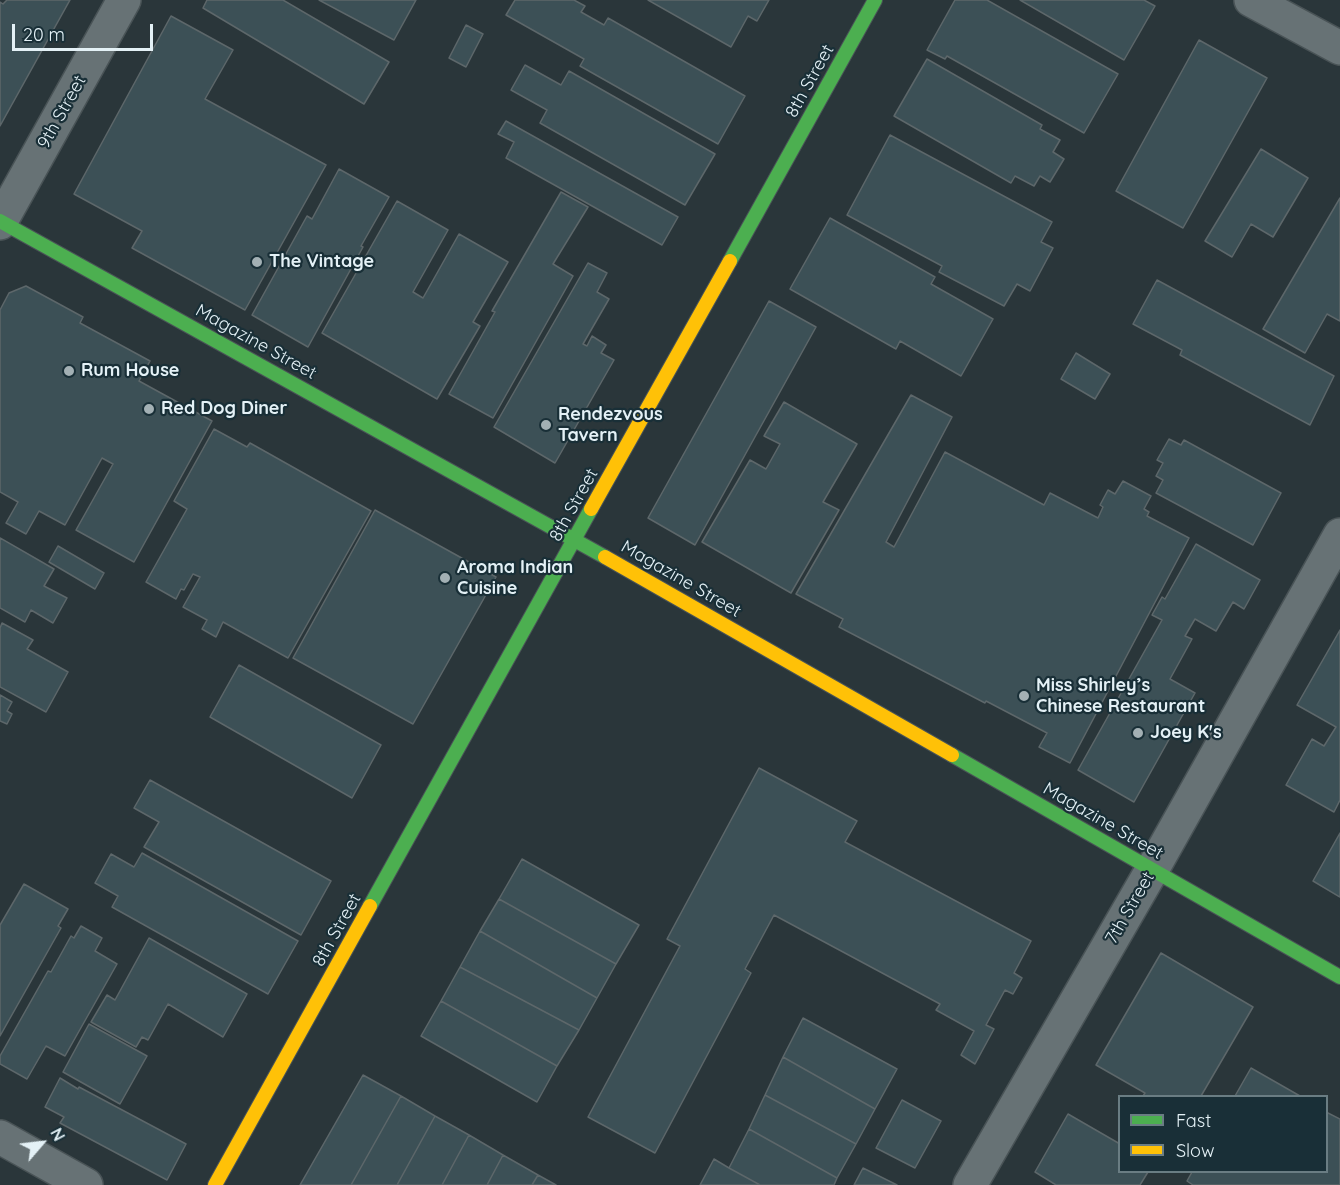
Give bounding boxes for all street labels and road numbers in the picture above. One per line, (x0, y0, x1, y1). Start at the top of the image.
street label: 8th Street (781, 41, 839, 121)
street label: 9th Street (33, 72, 91, 152)
street label: Magazine Street (192, 300, 320, 384)
street label: 8th Street (545, 465, 603, 545)
street label: Magazine Street (617, 536, 745, 622)
street label: Magazine Street (1039, 778, 1167, 864)
street label: 7th Street (1101, 868, 1159, 948)
street label: 8th Street (308, 890, 366, 970)

